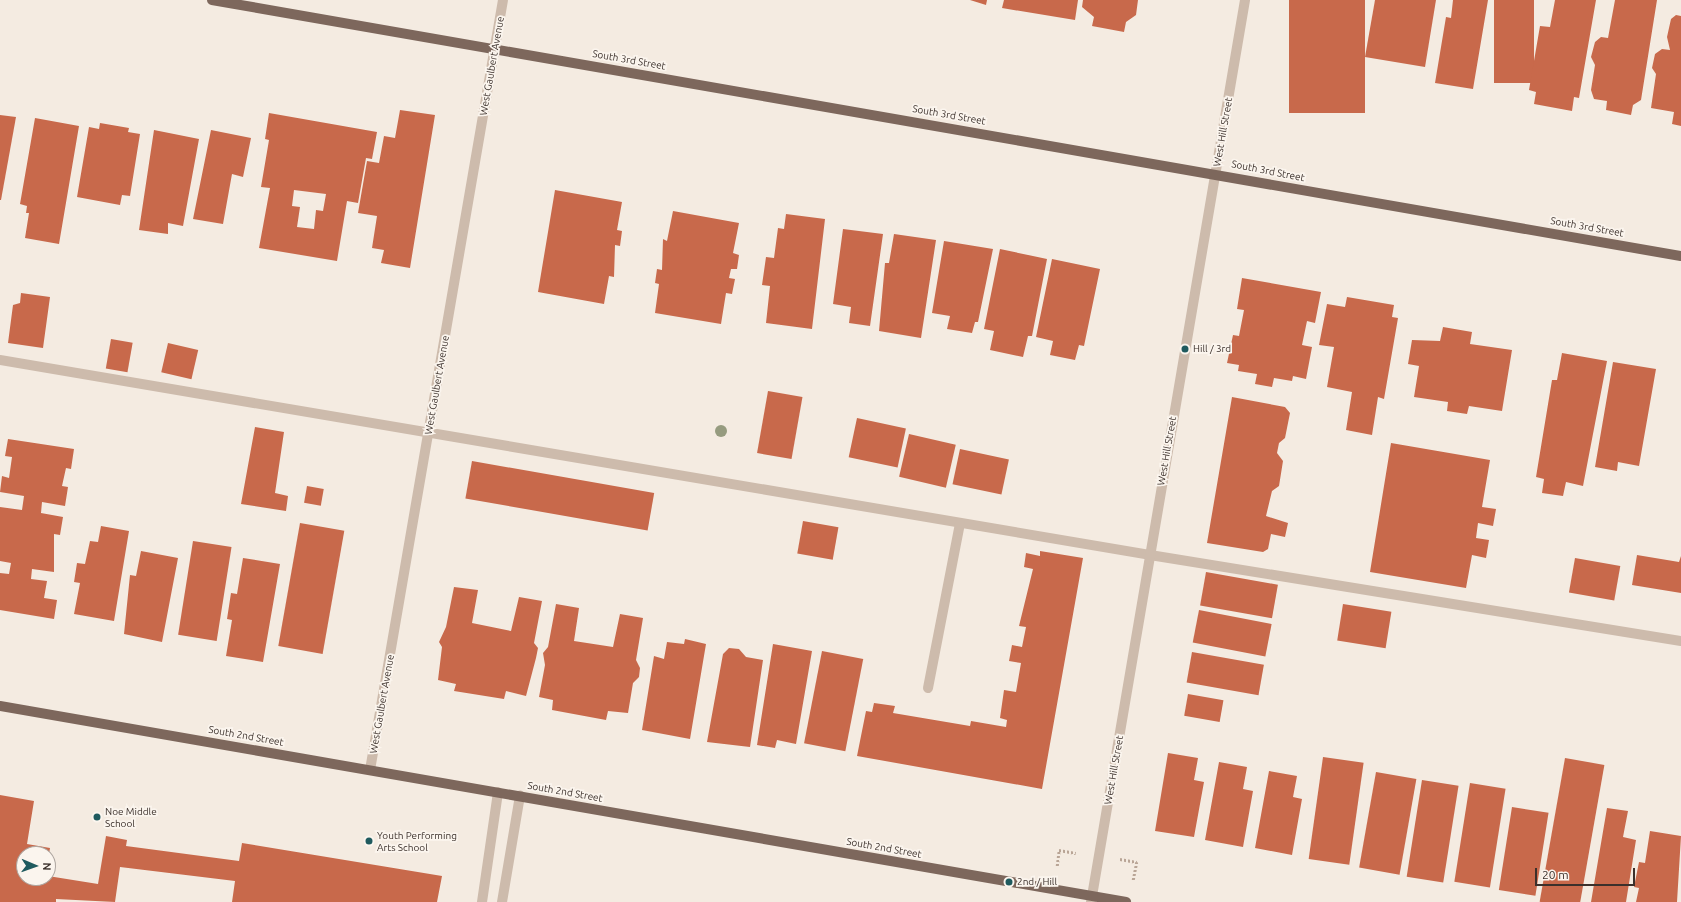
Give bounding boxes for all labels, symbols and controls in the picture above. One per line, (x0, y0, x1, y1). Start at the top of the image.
street label: West Gaulbert Avenue (477, 16, 507, 116)
street label: South 3rd Street (591, 48, 667, 72)
street label: West Hill Street (1211, 96, 1235, 168)
street label: South 3rd Street (911, 103, 987, 127)
street label: South 3rd Street (1230, 158, 1306, 184)
street label: South 3rd Street (1549, 215, 1625, 239)
street label: West Gaulbert Avenue (422, 335, 452, 435)
place label: Hill / 3rd (1193, 343, 1231, 355)
marker: Hill / 3rd (1180, 344, 1190, 354)
street label: West Hill Street (1155, 415, 1179, 487)
street label: West Gaulbert Avenue (367, 654, 397, 754)
street label: South 2nd Street (207, 723, 285, 749)
street label: West Hill Street (1102, 734, 1126, 806)
street label: South 2nd Street (526, 779, 604, 805)
place label: Noe Middle School (105, 805, 157, 828)
marker: Noe Middle School (92, 812, 102, 822)
place label: Youth Performing Arts School (377, 829, 457, 852)
street label: South 2nd Street (845, 835, 923, 861)
marker: Youth Performing Arts School (364, 836, 374, 846)
north arrow (16, 846, 56, 886)
scale bar (1537, 860, 1637, 886)
text: N (41, 862, 53, 871)
text: 20 m (1542, 868, 1569, 881)
place label: 2nd / Hill (1017, 876, 1057, 888)
marker: 2nd / Hill (1004, 877, 1014, 887)

